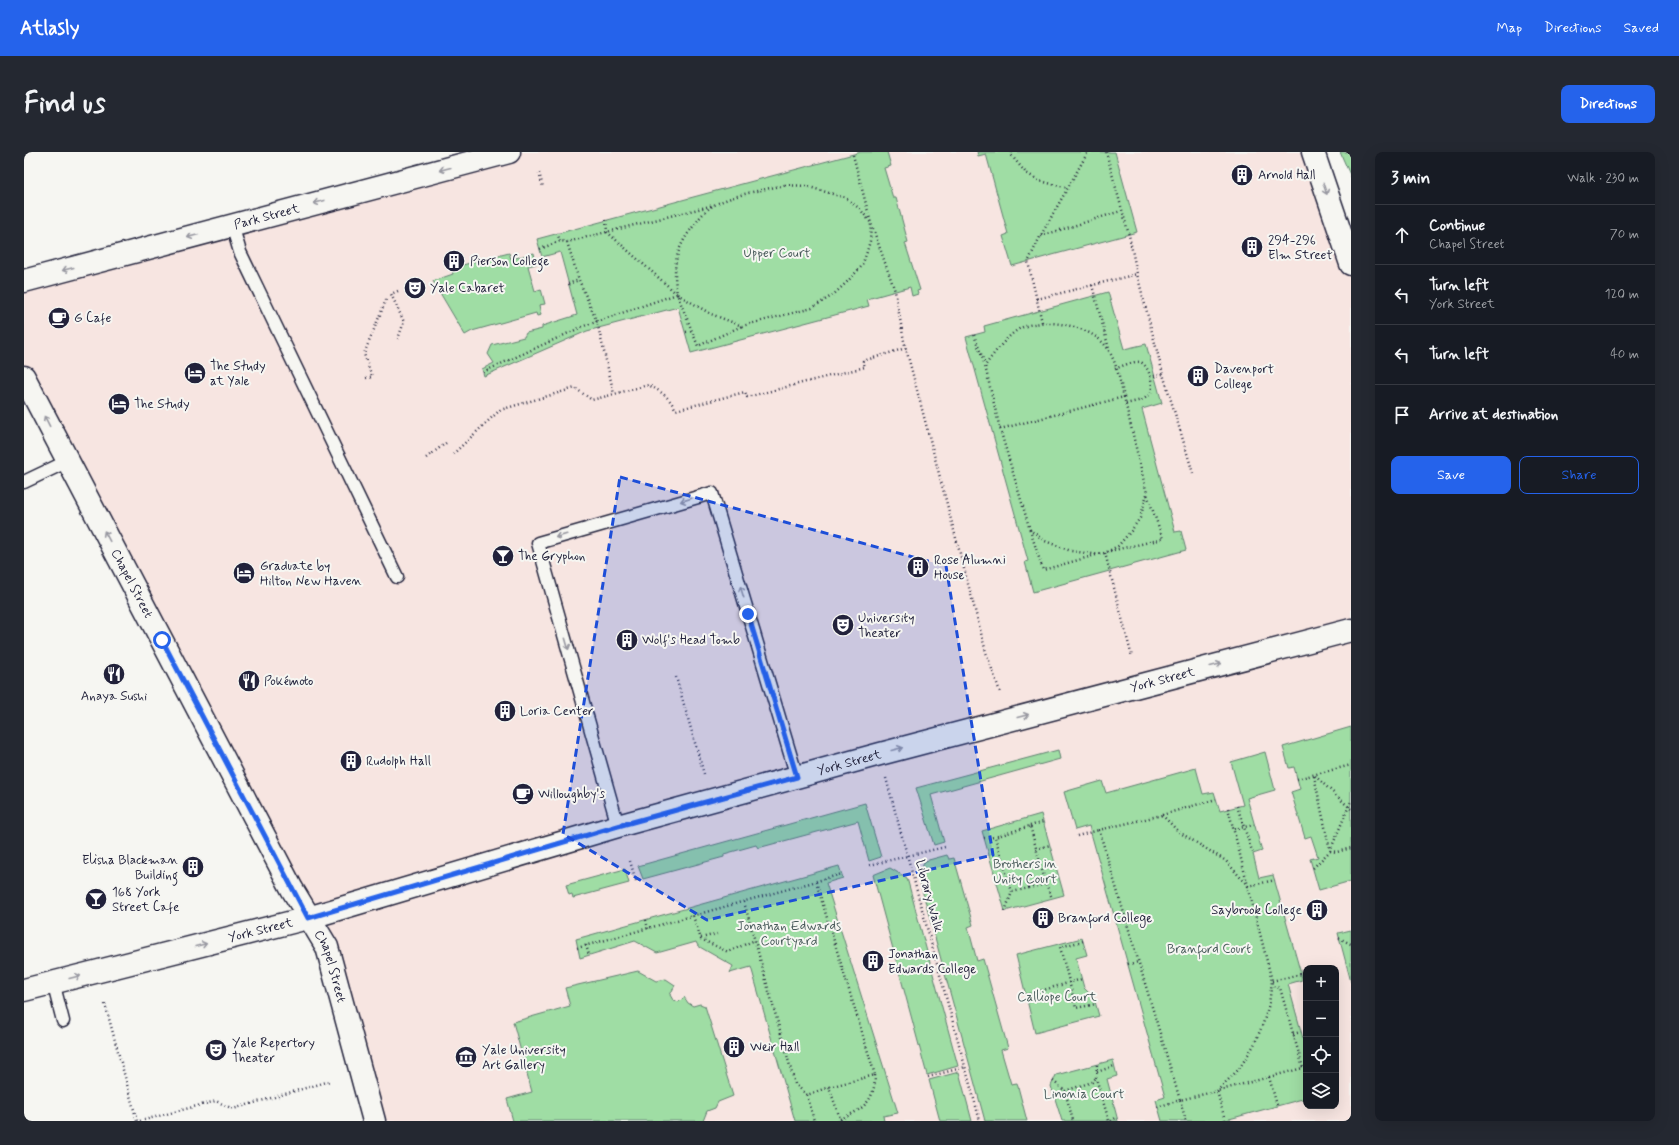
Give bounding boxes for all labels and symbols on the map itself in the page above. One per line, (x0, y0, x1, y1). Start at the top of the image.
building icon: Arnold Hall (1229, 162, 1255, 188)
one-way arrow (438, 166, 451, 173)
place label: Arnold Hall (1258, 167, 1316, 184)
one-way arrow (1322, 182, 1329, 195)
one-way arrow (313, 198, 326, 206)
street label: Park Street (232, 200, 301, 233)
one-way arrow (187, 232, 200, 240)
place label: 294-296 Elm Street (1268, 232, 1333, 264)
building icon: 294-296 Elm Street (1239, 234, 1265, 260)
park label: Upper Court (744, 245, 810, 262)
building icon: Pierson College (441, 248, 467, 274)
place label: Pierson College (470, 253, 549, 272)
one-way arrow (61, 266, 74, 273)
theatre icon: Yale Cabaret (402, 275, 428, 301)
place label: Yale Cabaret (430, 280, 505, 297)
cafe icon: G Cafe (46, 305, 72, 331)
place label: G Cafe (74, 310, 111, 327)
place label: The Study at Yale (210, 358, 266, 390)
hotel icon: The Study at Yale (182, 360, 208, 386)
place label: Davenport College (1214, 361, 1274, 393)
building icon: Davenport College (1185, 363, 1211, 389)
hotel icon: The Study (106, 391, 132, 417)
place label: The Study (134, 396, 190, 413)
one-way arrow (43, 415, 50, 427)
one-way arrow (680, 497, 693, 505)
one-way arrow (103, 531, 110, 543)
one-way arrow (555, 533, 568, 540)
bar icon: The Gryphon (490, 543, 516, 569)
street label: Chapel Street (107, 546, 157, 621)
place label: The Gryphon (518, 548, 585, 565)
place label: Rose Alumni House (934, 552, 1006, 584)
building icon: Rose Alumni House (905, 554, 931, 580)
place label: Graduate by Hilton New Haven (260, 558, 362, 590)
hotel icon: Graduate by Hilton New Haven (231, 560, 257, 586)
one-way arrow (738, 586, 745, 599)
route end (739, 605, 757, 623)
place label: University Theater (858, 610, 914, 642)
theatre icon: University Theater (830, 612, 856, 638)
building icon: Wolf's Head Tomb (614, 627, 640, 653)
route start (153, 631, 171, 649)
place label: Wolf's Head Tomb (642, 632, 740, 649)
one-way arrow (564, 637, 571, 650)
restaurant icon: Anaya Sushi (101, 661, 127, 687)
one-way arrow (1210, 661, 1223, 669)
street label: York Street (1128, 663, 1197, 696)
restaurant icon: Pokémoto (236, 668, 262, 694)
place label: Pokémoto (264, 673, 313, 690)
place label: Anaya Sushi (81, 688, 147, 705)
building icon: Loria Center (492, 698, 518, 724)
place label: Loria Center (520, 703, 594, 720)
one-way arrow (1016, 712, 1029, 720)
street label: York Street (815, 745, 883, 779)
one-way arrow (890, 745, 903, 753)
building icon: Rudolph Hall (338, 748, 364, 774)
place label: Rudolph Hall (366, 753, 431, 770)
cafe icon: Willoughby's (510, 781, 536, 807)
place label: Willoughby's (538, 786, 605, 803)
place label: Elisha Blackman Building (82, 852, 178, 886)
building icon: Elisha Blackman Building (180, 854, 206, 880)
park label: Brothers in Unity Court (993, 856, 1057, 888)
street label: Library Walk (911, 858, 947, 935)
place label: 168 York Street Cafe (112, 884, 179, 916)
bar icon: 168 York Street Cafe (83, 886, 109, 912)
building icon: Saybrook College (1304, 897, 1330, 923)
place label: Saybrook College (1211, 902, 1302, 921)
building icon: Branford College (1030, 905, 1056, 931)
place label: Branford College (1058, 910, 1152, 929)
street label: York Street (227, 914, 295, 946)
park label: Jonathan Edwards Courtyard (737, 918, 841, 950)
street label: Chapel Street (310, 927, 350, 1004)
one-way arrow (195, 941, 208, 948)
park label: Branford Court (1167, 941, 1251, 960)
place label: Jonathan Edwards College (888, 946, 976, 979)
building icon: Jonathan Edwards College (860, 948, 886, 974)
one-way arrow (68, 972, 81, 980)
park label: Calliope Court (1017, 989, 1097, 1006)
building icon: Weir Hall (721, 1034, 747, 1060)
place label: Yale Repertory Theater (232, 1035, 315, 1067)
theatre icon: Yale Repertory Theater (203, 1037, 229, 1063)
place label: Weir Hall (750, 1039, 799, 1056)
place label: Yale University Art Gallery (482, 1042, 566, 1074)
museum icon: Yale University Art Gallery (453, 1044, 479, 1070)
park label: Linonia Court (1044, 1086, 1124, 1103)

